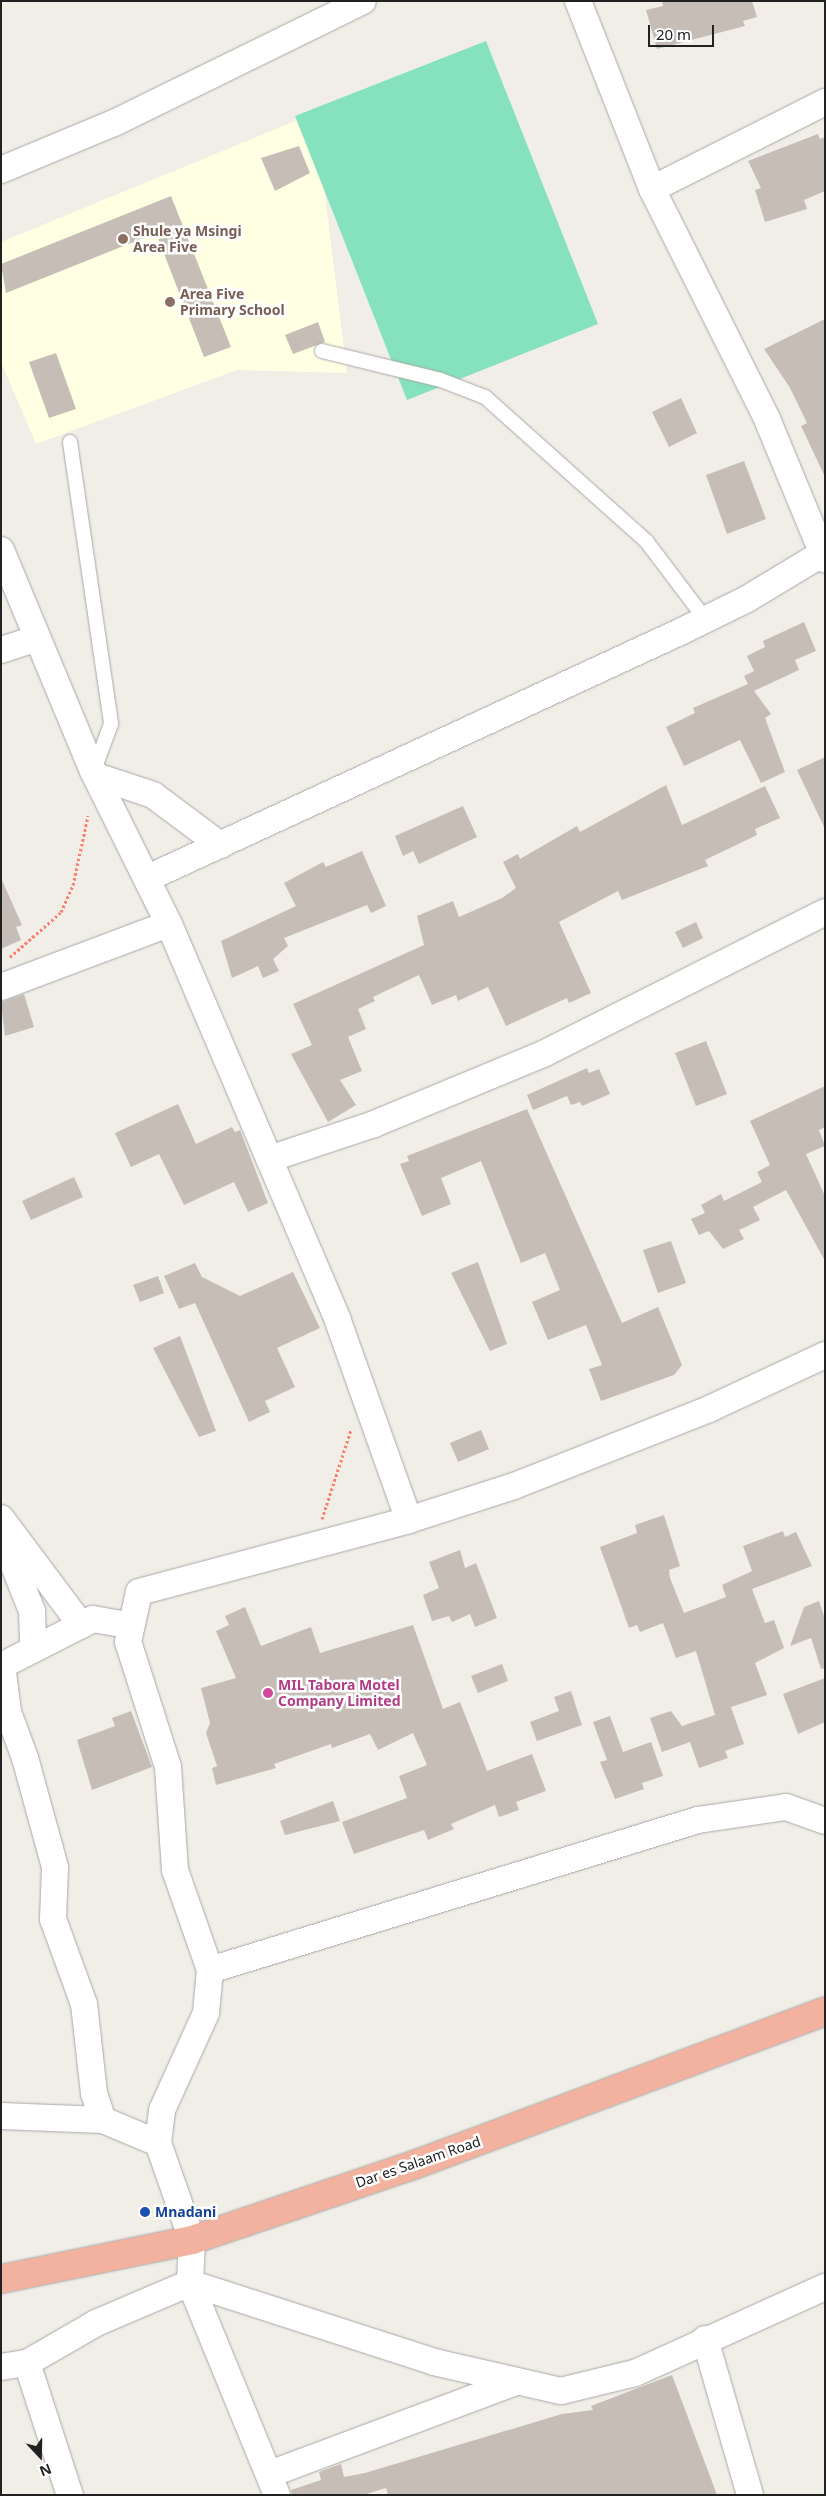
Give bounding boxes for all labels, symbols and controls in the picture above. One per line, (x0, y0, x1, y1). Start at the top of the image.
scale bar (651, 15, 717, 47)
text: 20 m (656, 24, 691, 44)
place label: Shule ya Msingi Area Five (133, 223, 242, 256)
marker: Shule ya Msingi Area Five (117, 233, 129, 245)
place label: Area Five Primary School (180, 286, 285, 318)
marker: Area Five Primary School (164, 296, 176, 308)
place label: MIL Tabora Motel Company Limited (278, 1677, 400, 1710)
marker: MIL Tabora Motel Company Limited (262, 1687, 274, 1699)
street label: Dar es Salaam Road (353, 2133, 483, 2191)
place label: Mnadani (155, 2204, 216, 2220)
marker: Mnadani (139, 2206, 151, 2218)
north arrow (15, 2431, 65, 2481)
text: N (37, 2460, 54, 2481)

